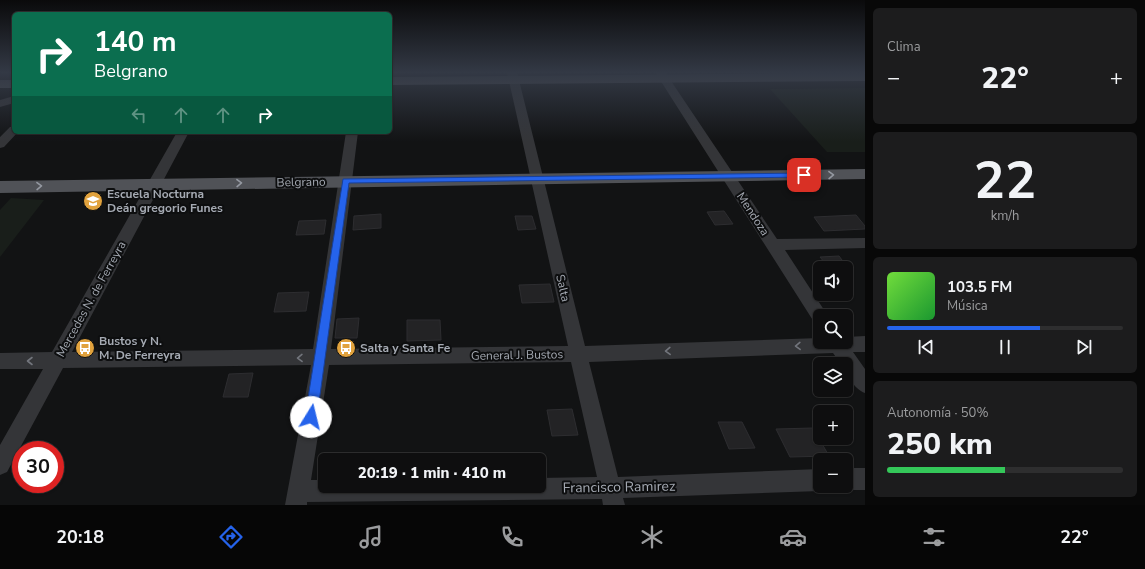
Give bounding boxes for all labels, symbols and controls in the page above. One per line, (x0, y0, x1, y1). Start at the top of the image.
text: 140 m (94, 23, 177, 61)
icon: right (28, 28, 80, 80)
text: Clima (887, 38, 921, 56)
text: 22° (981, 58, 1029, 99)
text: Belgrano (94, 59, 168, 83)
text: − (887, 63, 900, 93)
text: + (1110, 63, 1123, 93)
icon: left (128, 104, 150, 126)
icon: ahead (170, 104, 192, 126)
icon: ahead (212, 104, 234, 126)
icon: right (254, 104, 276, 126)
text: 22 (974, 145, 1036, 216)
pin (787, 158, 821, 192)
icon: arrive (793, 164, 815, 186)
one-way arrow (828, 171, 834, 179)
street label: Belgrano (276, 174, 326, 190)
one-way arrow (236, 179, 242, 187)
one-way arrow (36, 182, 42, 190)
place label: Escuela Nocturna Deán gregorio Funes (107, 186, 223, 216)
street label: Mendoza (733, 189, 773, 239)
school or university icon: Escuela Nocturna Deán gregorio Funes (82, 190, 104, 212)
text: km/h (991, 207, 1019, 225)
street label: Mercedes N. de Ferreyra (52, 238, 130, 360)
map controls (813, 261, 853, 493)
button: sound (813, 261, 853, 301)
street label: Salta (552, 273, 574, 303)
text: 103.5 FM (947, 277, 1012, 297)
text: Música (947, 297, 988, 315)
button: search (813, 309, 853, 349)
place label: Bustos y N. M. De Ferreyra (99, 333, 181, 363)
icon: previous (915, 336, 937, 358)
icon: pause (994, 336, 1016, 358)
icon: next (1073, 336, 1095, 358)
bus stop icon: Bustos y N. M. De Ferreyra (74, 337, 96, 359)
bus stop icon: Salta y Santa Fe (335, 337, 357, 359)
place label: Salta y Santa Fe (360, 340, 451, 356)
one-way arrow (795, 342, 801, 351)
street label: General J. Bustos (471, 346, 563, 364)
one-way arrow (665, 347, 671, 355)
one-way arrow (297, 354, 303, 362)
one-way arrow (27, 357, 33, 365)
button: layers (813, 357, 853, 397)
position arrow (290, 396, 332, 438)
text: Autonomía · 50% (887, 404, 988, 422)
button: + (813, 405, 853, 445)
text: 250 km (887, 424, 993, 465)
speed limit sign: 30 (12, 441, 64, 493)
button: − (813, 453, 853, 493)
text: 20:19 · 1 min · 410 m (358, 463, 506, 483)
street label: Francisco Ramirez (562, 477, 676, 497)
icon: directions (217, 523, 245, 551)
icon: music (357, 523, 385, 551)
icon: phone (498, 523, 526, 551)
icon: climate (638, 523, 666, 551)
icon: car (779, 523, 807, 551)
icon: filters (920, 523, 948, 551)
text: 20:18 (56, 525, 104, 549)
text: 22° (1060, 525, 1089, 549)

